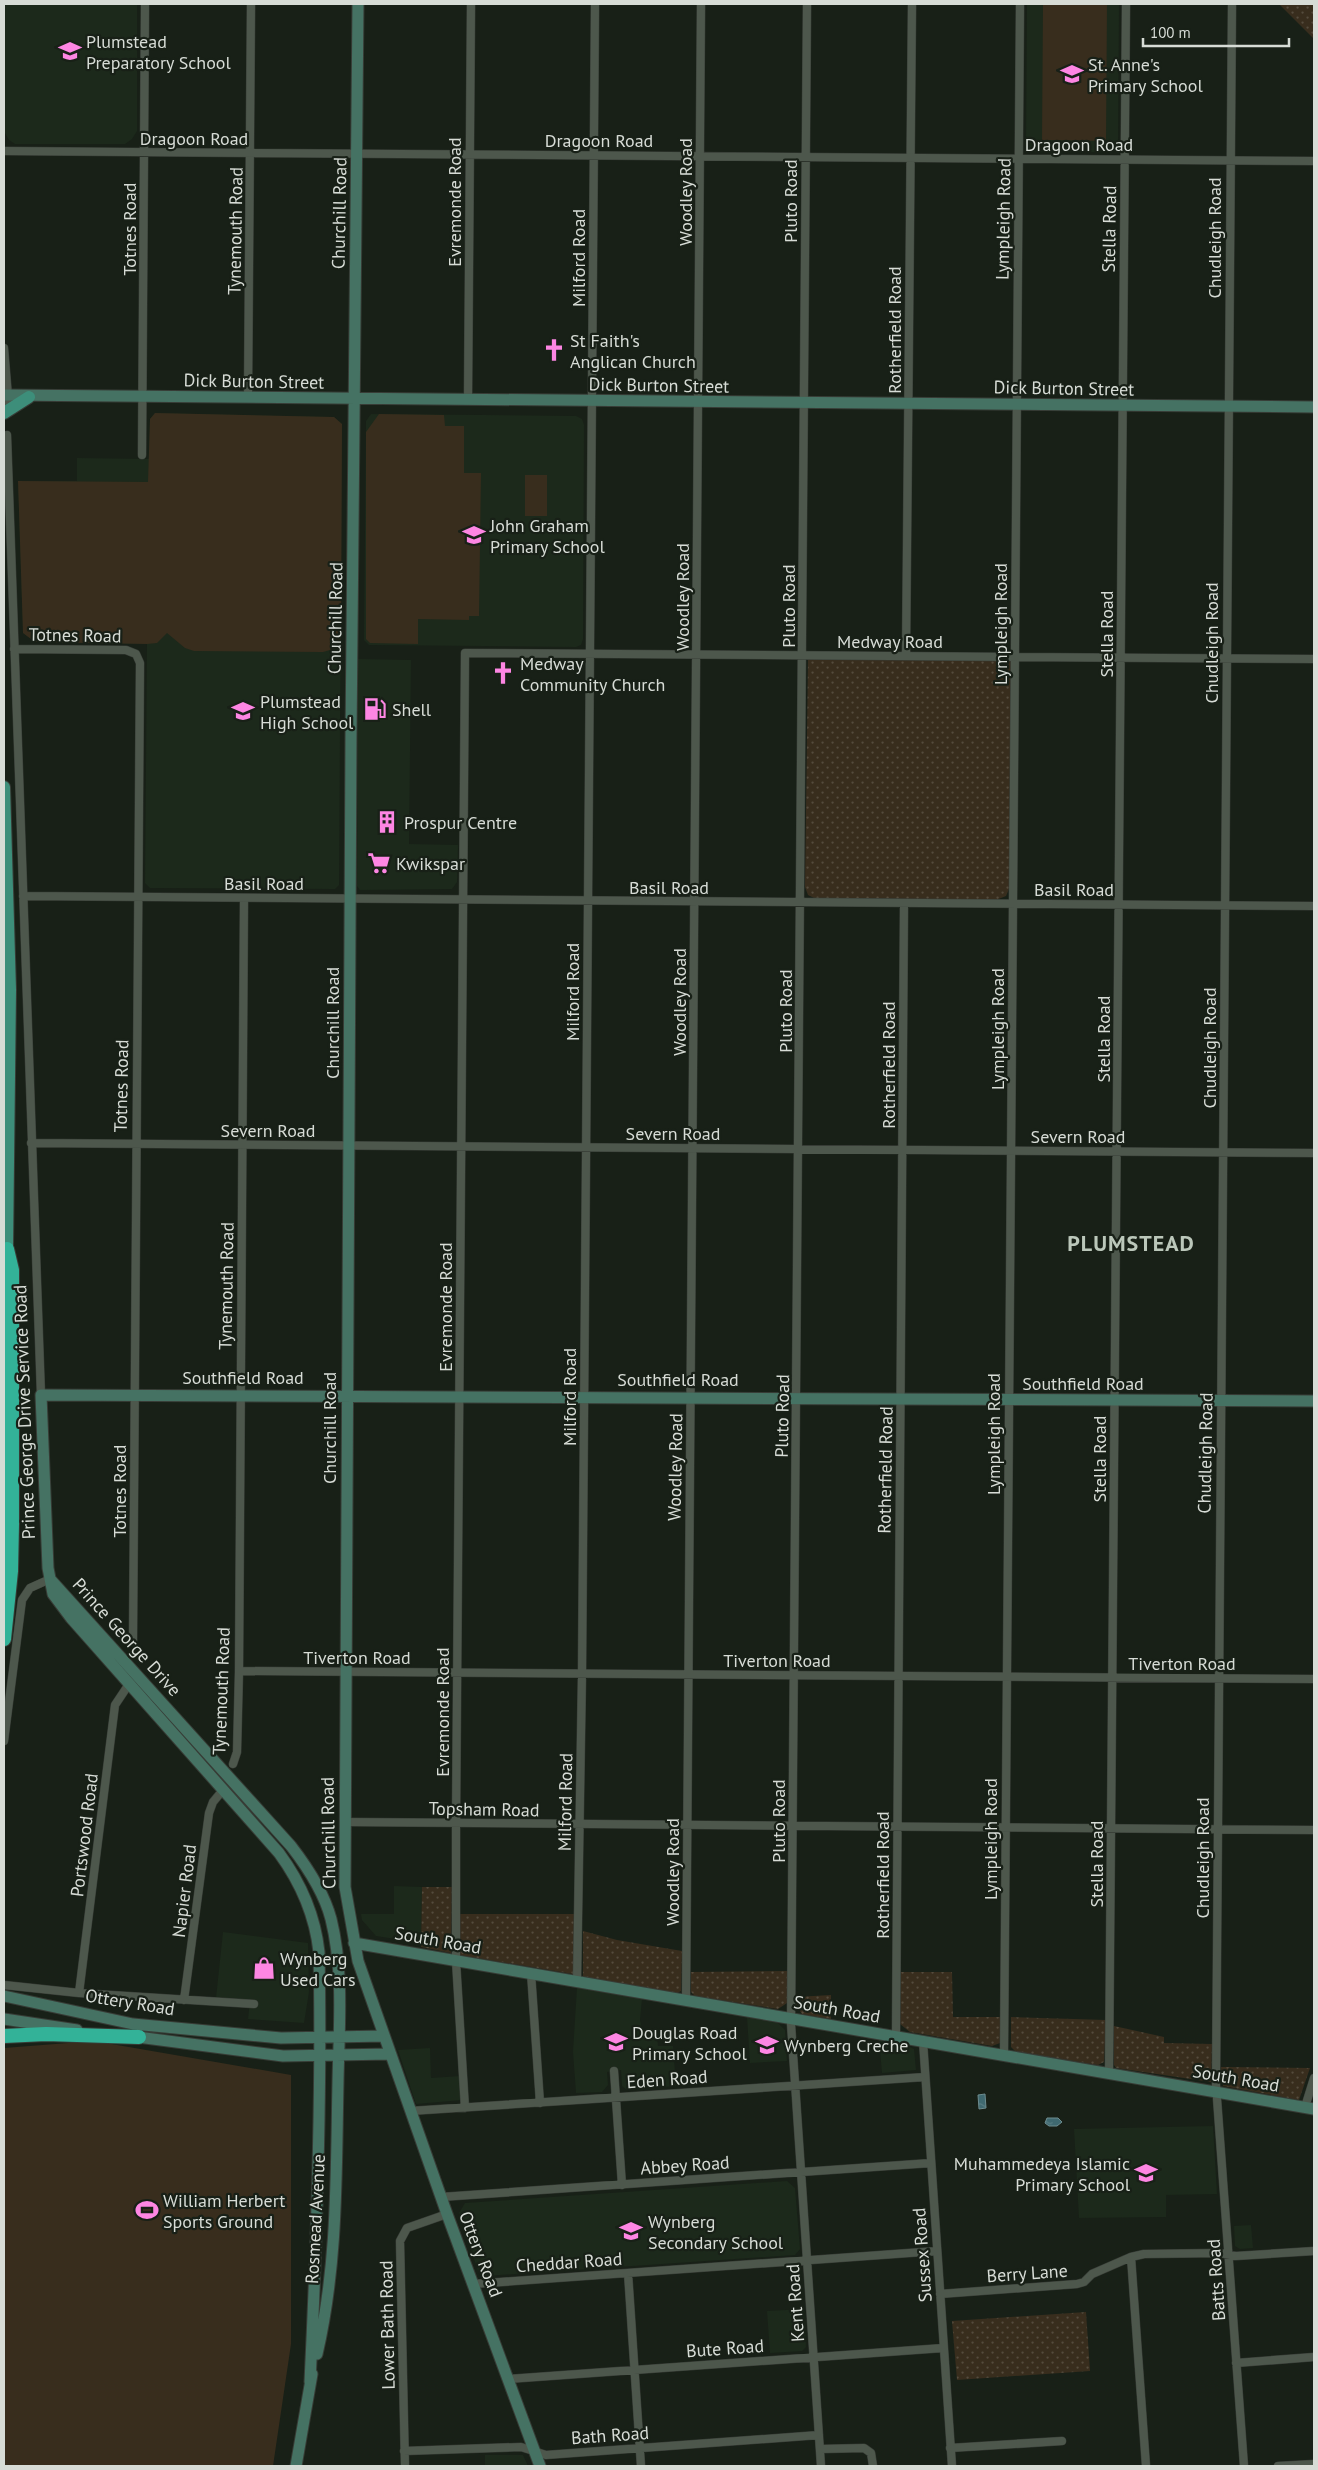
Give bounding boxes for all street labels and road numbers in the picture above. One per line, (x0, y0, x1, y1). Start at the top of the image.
street label: Dragoon Road (140, 127, 248, 150)
street label: Dragoon Road (545, 129, 653, 152)
street label: Dragoon Road (1025, 133, 1133, 156)
street label: Evremonde Road (443, 137, 466, 267)
street label: Woodley Road (674, 138, 697, 246)
street label: Churchill Road (327, 157, 351, 269)
street label: Lympleigh Road (990, 158, 1016, 280)
street label: Pluto Road (779, 159, 802, 243)
street label: Tynemouth Road (222, 167, 248, 295)
street label: Chudleigh Road (1203, 177, 1226, 299)
street label: Totnes Road (118, 183, 141, 275)
street label: Stella Road (1097, 185, 1121, 273)
street label: Milford Road (567, 209, 590, 307)
street label: Rotherfield Road (883, 266, 906, 394)
street label: Dick Burton Street (183, 368, 325, 394)
street label: Dick Burton Street (588, 372, 730, 398)
street label: Dick Burton Street (993, 375, 1135, 401)
street label: Woodley Road (671, 543, 694, 651)
street label: Churchill Road (323, 562, 347, 674)
street label: Lympleigh Road (989, 563, 1012, 685)
street label: Pluto Road (777, 564, 800, 648)
street label: Chudleigh Road (1200, 582, 1223, 704)
street label: Stella Road (1095, 591, 1118, 677)
street label: Totnes Road (28, 623, 122, 647)
street label: Medway Road (837, 630, 943, 653)
street label: Basil Road (224, 872, 304, 895)
street label: Basil Road (629, 876, 709, 899)
street label: Basil Road (1034, 878, 1114, 901)
street label: Milford Road (561, 943, 584, 1041)
street label: Woodley Road (668, 948, 691, 1056)
street label: Churchill Road (321, 967, 344, 1079)
street label: Lympleigh Road (986, 968, 1009, 1090)
street label: Pluto Road (774, 969, 797, 1053)
street label: Chudleigh Road (1198, 987, 1221, 1109)
street label: Stella Road (1092, 996, 1115, 1082)
street label: Rotherfield Road (877, 1001, 900, 1129)
street label: Totnes Road (109, 1039, 133, 1133)
street label: Severn Road (221, 1119, 315, 1142)
street label: Severn Road (626, 1122, 720, 1145)
street label: Severn Road (1031, 1125, 1125, 1148)
street label: Tynemouth Road (213, 1222, 239, 1350)
street label: Evremonde Road (434, 1242, 457, 1372)
street label: Prince George Drive Service Road (8, 1284, 40, 1540)
street label: Milford Road (558, 1348, 581, 1446)
street label: Southfield Road (182, 1366, 304, 1389)
street label: Southfield Road (617, 1368, 739, 1391)
street label: Churchill Road (318, 1372, 341, 1484)
street label: Southfield Road (1022, 1372, 1144, 1395)
street label: Lympleigh Road (982, 1373, 1005, 1495)
street label: Pluto Road (770, 1374, 794, 1458)
street label: Chudleigh Road (1192, 1392, 1218, 1514)
street label: Rotherfield Road (872, 1406, 898, 1534)
street label: Woodley Road (663, 1413, 687, 1521)
street label: Stella Road (1088, 1416, 1111, 1502)
street label: Totnes Road (108, 1445, 131, 1537)
street label: Prince George Drive (68, 1573, 186, 1701)
street label: Tynemouth Road (207, 1627, 235, 1755)
street label: Tiverton Road (303, 1646, 411, 1669)
street label: Evremonde Road (431, 1647, 454, 1777)
street label: Tiverton Road (723, 1649, 831, 1672)
street label: Tiverton Road (1128, 1652, 1236, 1675)
street label: Milford Road (553, 1753, 577, 1851)
street label: Portswood Road (65, 1772, 103, 1898)
street label: Churchill Road (316, 1777, 340, 1889)
street label: Lympleigh Road (979, 1778, 1002, 1900)
street label: Pluto Road (767, 1779, 790, 1863)
street label: Topsham Road (428, 1797, 540, 1821)
street label: Chudleigh Road (1191, 1797, 1214, 1919)
street label: Rotherfield Road (871, 1811, 894, 1939)
street label: Woodley Road (661, 1818, 684, 1926)
street label: Stella Road (1085, 1821, 1108, 1907)
street label: Napier Road (167, 1843, 201, 1939)
street label: South Road (393, 1921, 483, 1959)
street label: Ottery Road (84, 1984, 176, 2020)
street label: South Road (792, 1990, 882, 2028)
street label: South Road (1191, 2059, 1281, 2097)
street label: Eden Road (626, 2065, 708, 2093)
street label: Abbey Road (640, 2150, 730, 2180)
street label: Rosmead Avenue (300, 2154, 330, 2284)
street label: Sussex Road (907, 2207, 937, 2303)
street label: Ottery Road (454, 2208, 508, 2300)
street label: Batts Road (1202, 2238, 1230, 2322)
street label: Cheddar Road (515, 2247, 623, 2277)
street label: Berry Lane (986, 2259, 1068, 2287)
street label: Lower Bath Road (374, 2260, 400, 2390)
street label: Kent Road (781, 2263, 809, 2343)
street label: Bute Road (685, 2334, 765, 2362)
street label: Bath Road (570, 2421, 650, 2449)

